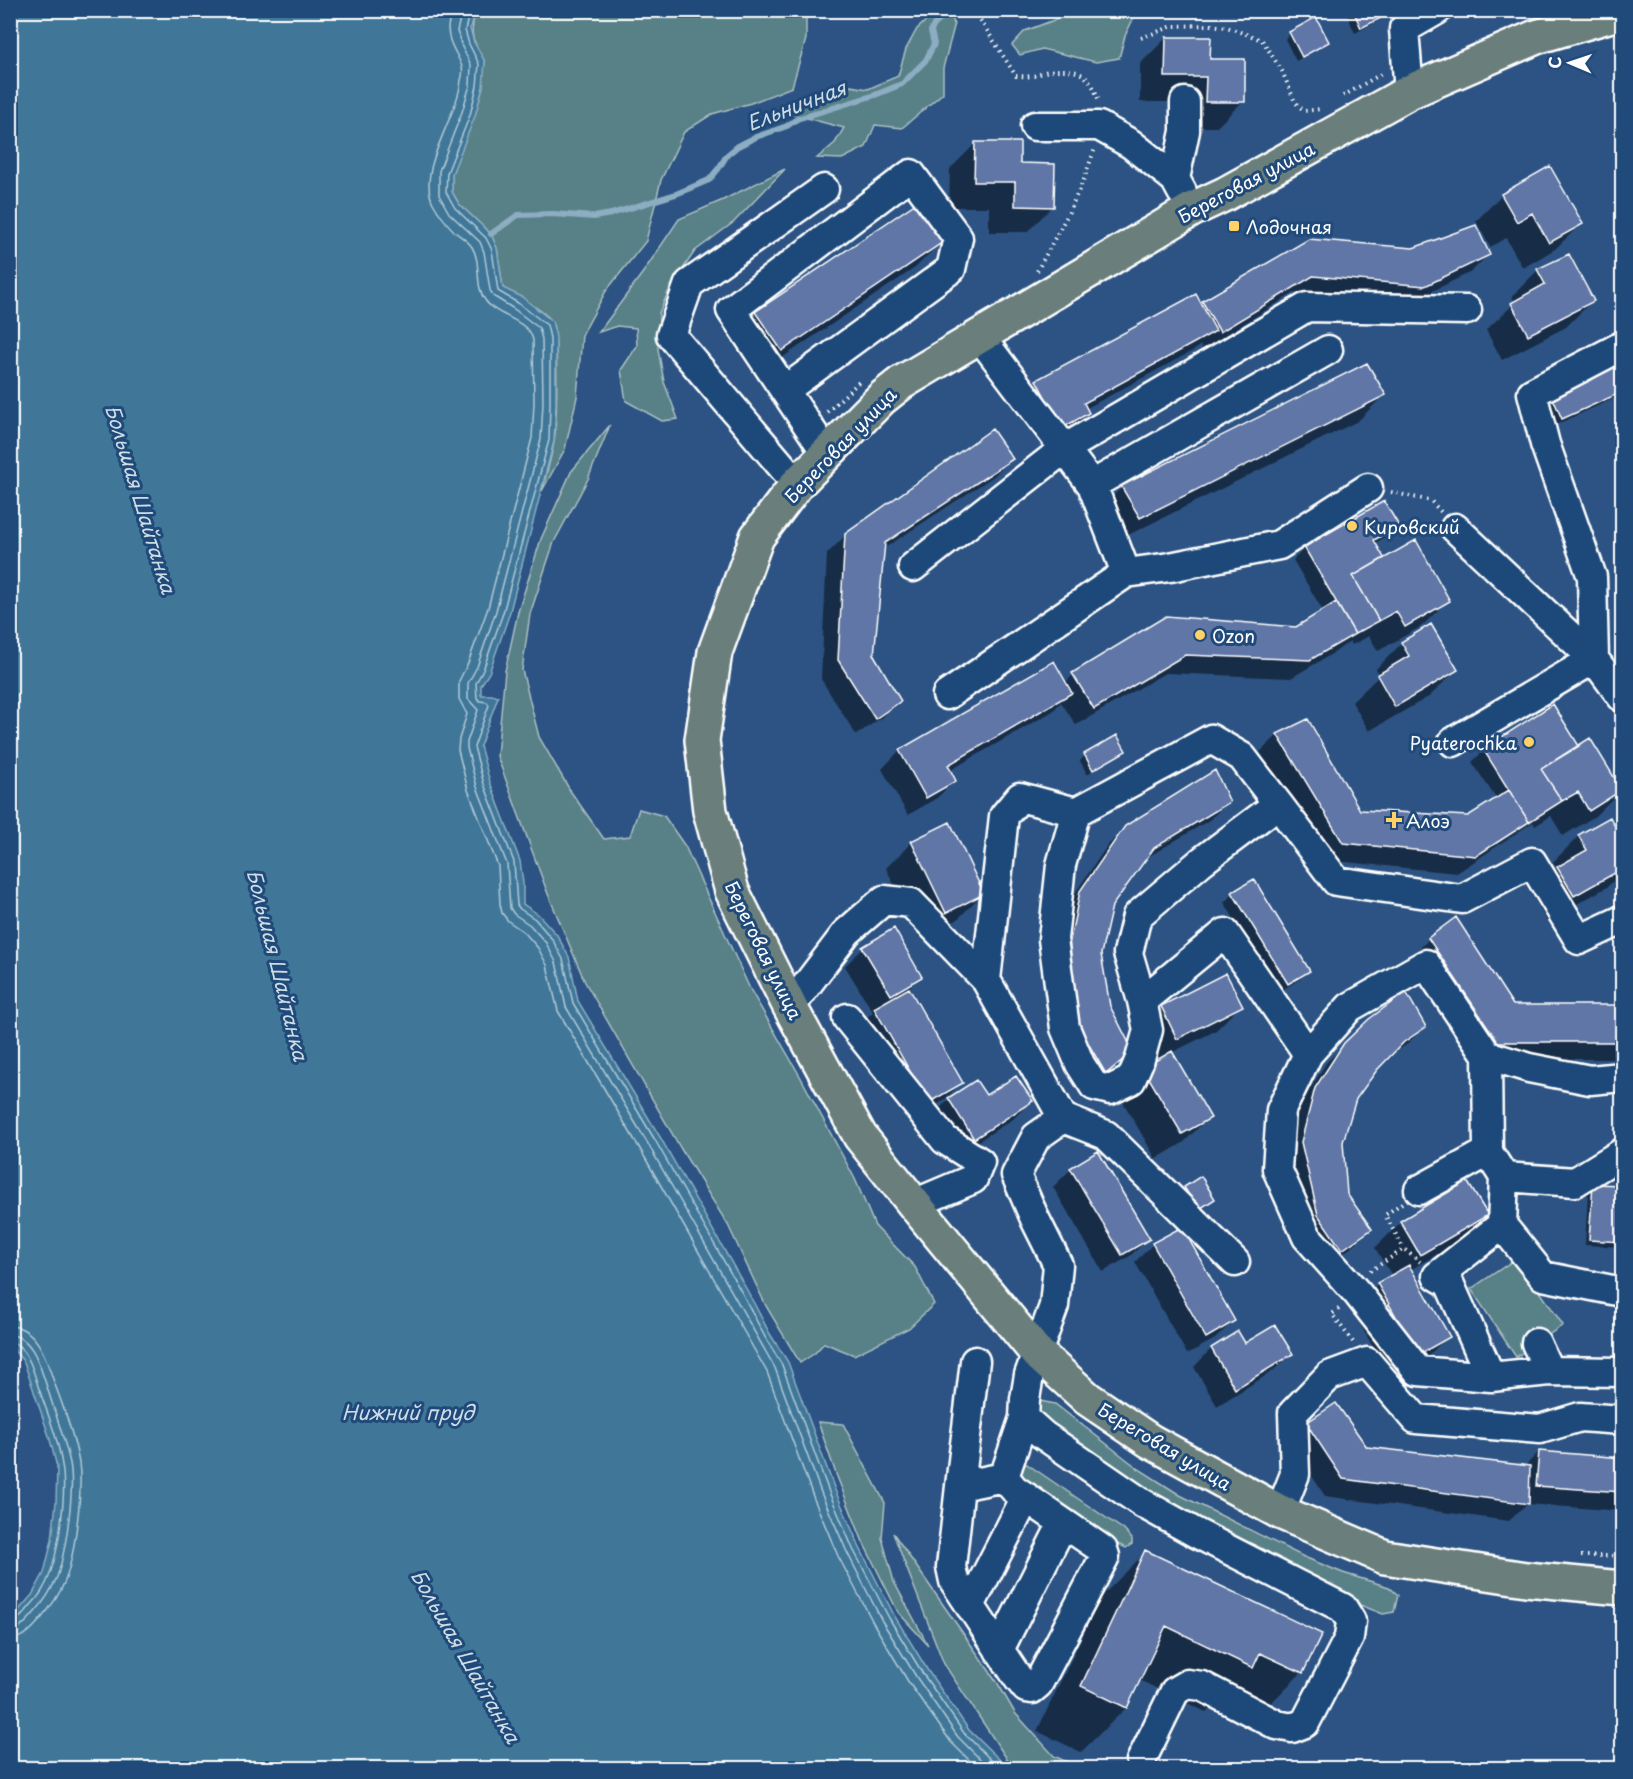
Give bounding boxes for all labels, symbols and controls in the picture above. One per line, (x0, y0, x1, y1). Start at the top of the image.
north arrow (1540, 33, 1600, 93)
text: С (1542, 56, 1566, 69)
water label: Ельничная (742, 72, 851, 138)
street label: Береговая улица (1173, 134, 1320, 229)
place label: Лодочная (1246, 213, 1332, 240)
marker: Лодочная (1227, 219, 1241, 233)
street label: Береговая улица (778, 381, 903, 509)
water label: Большая Шайтанка (98, 401, 184, 598)
place label: Кировский (1364, 513, 1460, 540)
marker: Кировский (1345, 519, 1359, 533)
place label: Ozon (1212, 622, 1255, 649)
marker: Ozon (1193, 628, 1207, 642)
place label: Pyaterochka (1410, 729, 1518, 756)
marker: Pyaterochka (1522, 735, 1536, 749)
place label: Алоэ (1406, 807, 1450, 834)
marker: Алоэ (1387, 813, 1401, 827)
water label: Большая Шайтанка (240, 866, 316, 1064)
street label: Береговая улица (719, 876, 810, 1024)
street label: Береговая улица (1093, 1396, 1237, 1497)
water label: Нижний пруд (342, 1397, 477, 1427)
water label: Большая Шайтанка (404, 1564, 528, 1749)

